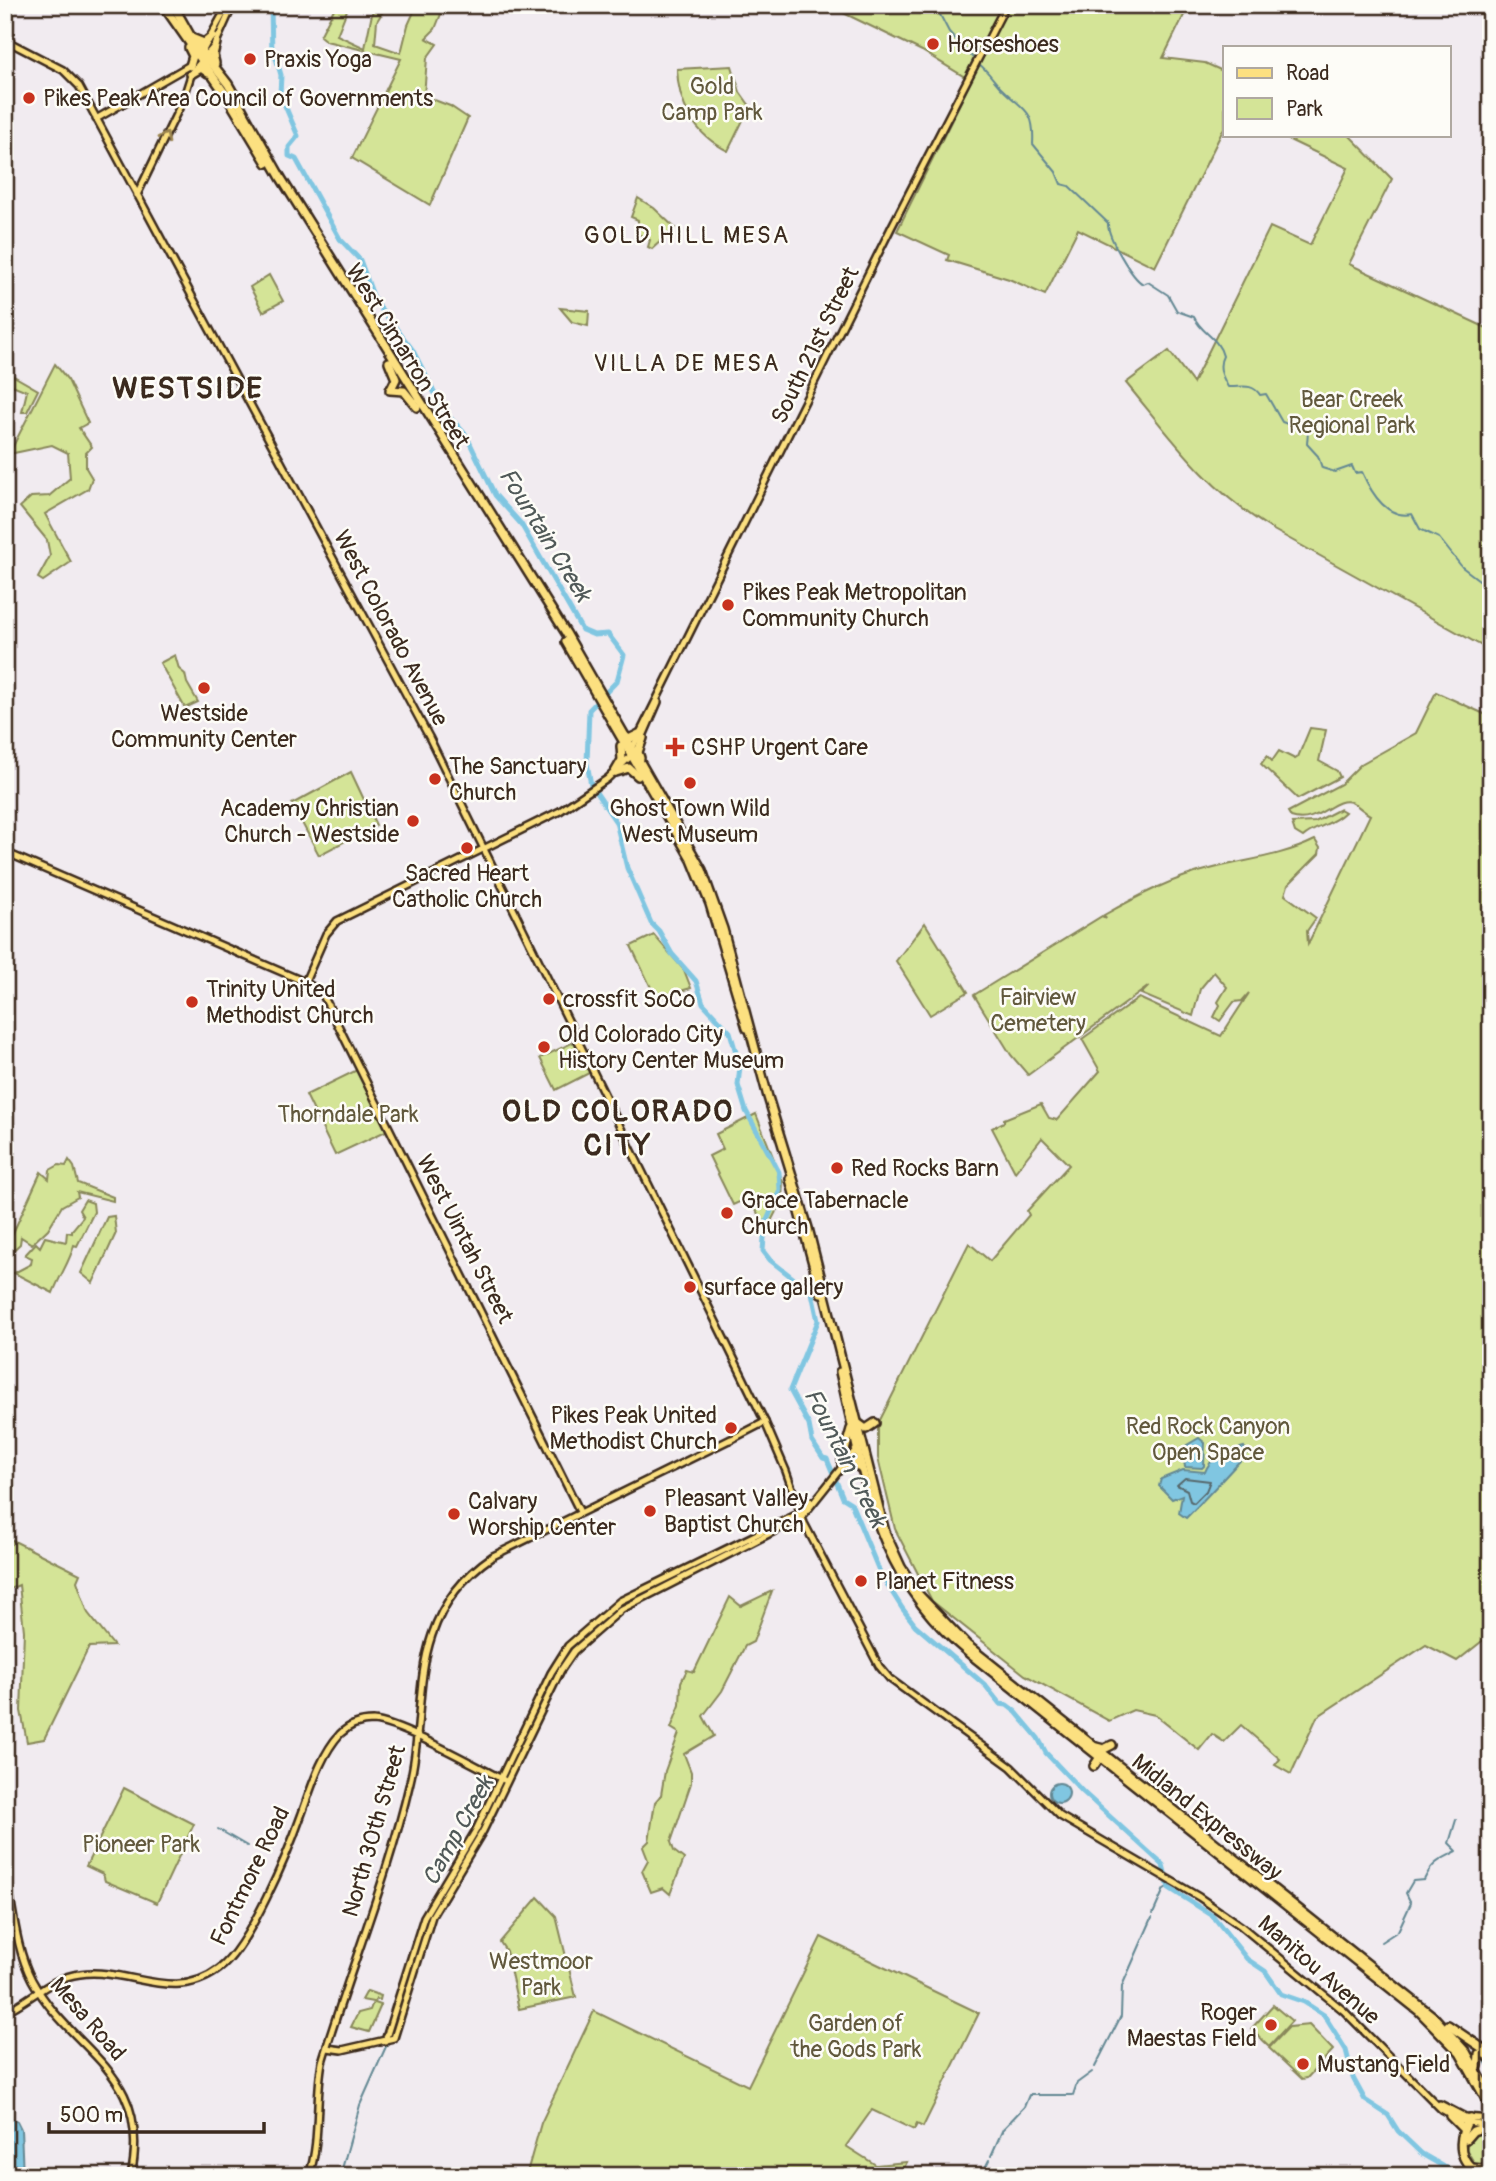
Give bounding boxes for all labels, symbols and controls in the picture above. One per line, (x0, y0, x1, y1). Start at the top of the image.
place label: Horseshoes (947, 30, 1059, 59)
marker: Horseshoes (925, 36, 941, 52)
place label: Praxis Yoga (264, 45, 372, 74)
legend (1223, 46, 1450, 136)
marker: Praxis Yoga (242, 51, 258, 67)
text: Road (1286, 60, 1330, 87)
park label: Gold Camp Park (661, 72, 763, 127)
place label: Pikes Peak Area Council of Governments (43, 84, 433, 113)
marker: Pikes Peak Area Council of Governments (21, 90, 37, 106)
text: Park (1286, 96, 1323, 123)
one-way arrow (156, 132, 170, 144)
district label: GOLD HILL MESA (584, 221, 790, 250)
street label: West Cimarron Street (339, 258, 477, 455)
street label: South 21st Street (764, 261, 866, 428)
district label: VILLA DE MESA (593, 349, 781, 378)
district label: WESTSIDE (112, 370, 264, 407)
park label: Bear Creek Regional Park (1289, 385, 1416, 440)
water label: Fountain Creek (492, 463, 599, 609)
street label: West Colorado Avenue (327, 525, 455, 731)
place label: Pikes Peak Metropolitan Community Church (742, 578, 967, 633)
marker: Pikes Peak Metropolitan Community Church (720, 597, 736, 613)
marker: Westside Community Center (196, 680, 212, 696)
place label: Westside Community Center (111, 699, 297, 754)
place label: CSHP Urgent Care (691, 733, 868, 762)
marker: CSHP Urgent Care (665, 737, 685, 757)
place label: The Sanctuary Church (449, 752, 587, 807)
marker: The Sanctuary Church (427, 771, 443, 787)
marker: Ghost Town Wild West Museum (682, 775, 698, 791)
place label: Academy Christian Church - Westside (220, 794, 400, 849)
place label: Ghost Town Wild West Museum (610, 794, 770, 849)
marker: Academy Christian Church - Westside (405, 813, 421, 829)
marker: Sacred Heart Catholic Church (459, 840, 475, 856)
place label: Sacred Heart Catholic Church (392, 859, 542, 914)
place label: Trinity United Methodist Church (206, 975, 373, 1030)
park label: Fairview Cemetery (990, 983, 1086, 1038)
place label: crossfit SoCo (563, 985, 695, 1014)
marker: crossfit SoCo (541, 991, 557, 1007)
marker: Trinity United Methodist Church (184, 994, 200, 1010)
place label: Old Colorado City History Center Museum (558, 1020, 784, 1075)
marker: Old Colorado City History Center Museum (536, 1039, 552, 1055)
district label: OLD COLORADO CITY (502, 1093, 734, 1164)
park label: Thorndale Park (277, 1100, 419, 1129)
street label: West Uintah Street (410, 1150, 520, 1329)
place label: Red Rocks Barn (851, 1154, 999, 1183)
marker: Red Rocks Barn (829, 1160, 845, 1176)
place label: Grace Tabernacle Church (741, 1186, 909, 1241)
marker: Grace Tabernacle Church (719, 1205, 735, 1221)
place label: surface gallery (704, 1273, 843, 1302)
marker: surface gallery (682, 1279, 698, 1295)
water label: Fountain Creek (798, 1384, 893, 1534)
place label: Pikes Peak United Methodist Church (550, 1401, 717, 1456)
park label: Red Rock Canyon Open Space (1126, 1412, 1290, 1467)
marker: Pikes Peak United Methodist Church (723, 1420, 739, 1436)
place label: Pleasant Valley Baptist Church (664, 1484, 808, 1539)
place label: Calvary Worship Center (468, 1487, 616, 1542)
marker: Pleasant Valley Baptist Church (642, 1503, 658, 1519)
marker: Calvary Worship Center (446, 1506, 462, 1522)
place label: Planet Fitness (875, 1567, 1014, 1596)
marker: Planet Fitness (853, 1573, 869, 1589)
street label: North 30th Street (336, 1741, 413, 1920)
street label: Midland Expressway (1126, 1747, 1288, 1887)
water label: Camp Creek (416, 1770, 501, 1891)
street label: Fontmore Road (204, 1802, 296, 1950)
park label: Pioneer Park (82, 1830, 200, 1859)
street label: Manitou Avenue (1252, 1909, 1387, 2031)
park label: Westmoor Park (489, 1947, 593, 2002)
street label: Mesa Road (44, 1971, 132, 2067)
place label: Roger Maestas Field (1127, 1998, 1257, 2053)
park label: Garden of the Gods Park (790, 2009, 922, 2064)
marker: Roger Maestas Field (1263, 2017, 1279, 2033)
place label: Mustang Field (1317, 2050, 1450, 2079)
marker: Mustang Field (1295, 2056, 1311, 2072)
scale bar (49, 2090, 264, 2134)
text: 500 m (60, 2102, 123, 2129)

